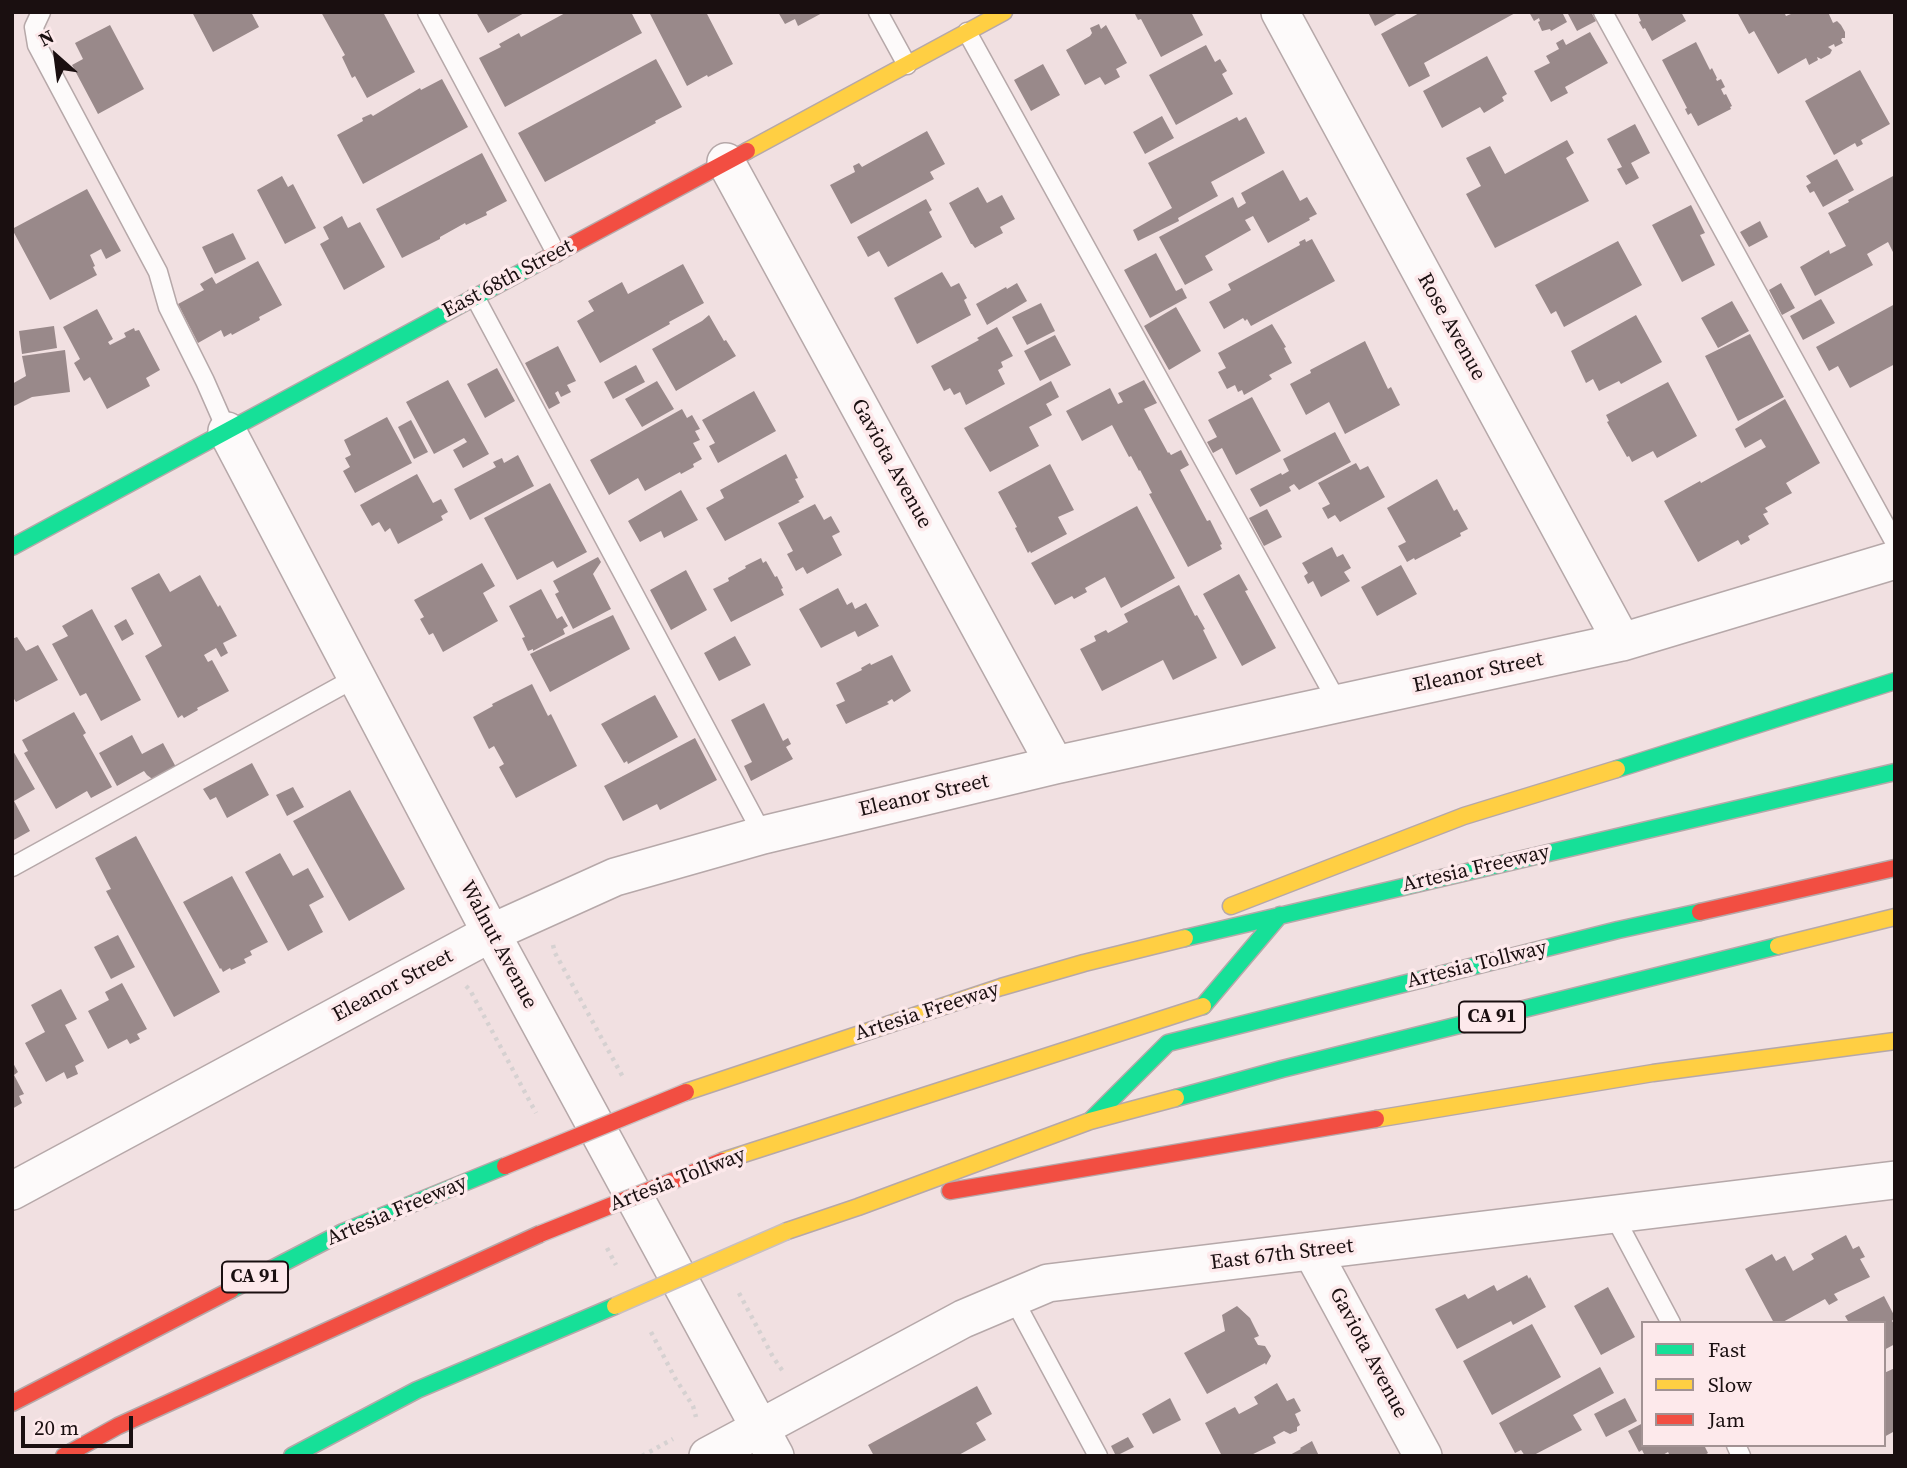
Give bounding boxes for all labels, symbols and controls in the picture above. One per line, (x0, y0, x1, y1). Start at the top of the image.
north arrow (21, 21, 91, 91)
text: N (34, 23, 58, 52)
street label: East 68th Street (439, 234, 577, 324)
street label: Rose Avenue (1411, 269, 1491, 385)
street label: Gaviota Avenue (845, 395, 937, 533)
street label: Eleanor Street (1411, 647, 1545, 699)
street label: Eleanor Street (857, 769, 991, 823)
street label: Artesia Freeway (1400, 840, 1552, 898)
street label: Walnut Avenue (454, 877, 542, 1013)
street label: Artesia Tollway (1404, 935, 1550, 995)
street label: Eleanor Street (329, 944, 457, 1028)
street label: Artesia Freeway (852, 977, 1002, 1047)
road number: CA 91 (1459, 1001, 1525, 1032)
street label: Artesia Tollway (607, 1143, 749, 1217)
street label: Artesia Freeway (323, 1170, 471, 1252)
street label: East 67th Street (1209, 1234, 1355, 1276)
road number: CA 91 (222, 1261, 288, 1292)
street label: Gaviota Avenue (1323, 1283, 1413, 1423)
legend (1641, 1321, 1886, 1447)
text: Fast (1708, 1335, 1746, 1364)
text: Slow (1708, 1370, 1752, 1399)
scale bar (24, 1402, 136, 1446)
text: Jam (1708, 1405, 1745, 1434)
text: 20 m (34, 1413, 79, 1442)

